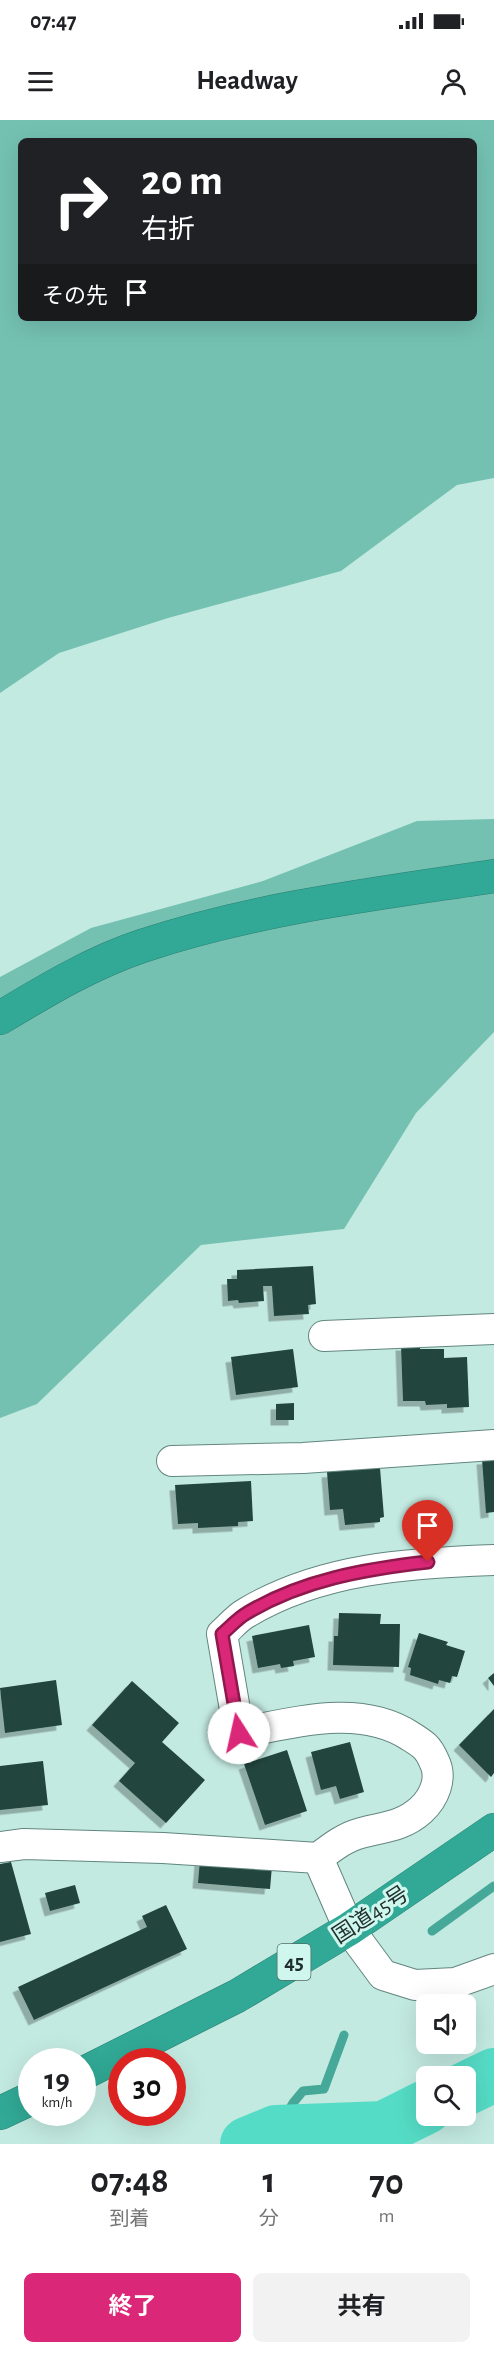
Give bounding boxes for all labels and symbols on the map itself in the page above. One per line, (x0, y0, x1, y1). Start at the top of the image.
pin (402, 1500, 453, 1562)
position arrow (207, 1701, 271, 1765)
street label: 国道45号 (328, 1881, 413, 1947)
road number: 45 (278, 1944, 310, 1980)
speed limit sign: 30 (108, 2048, 186, 2126)

